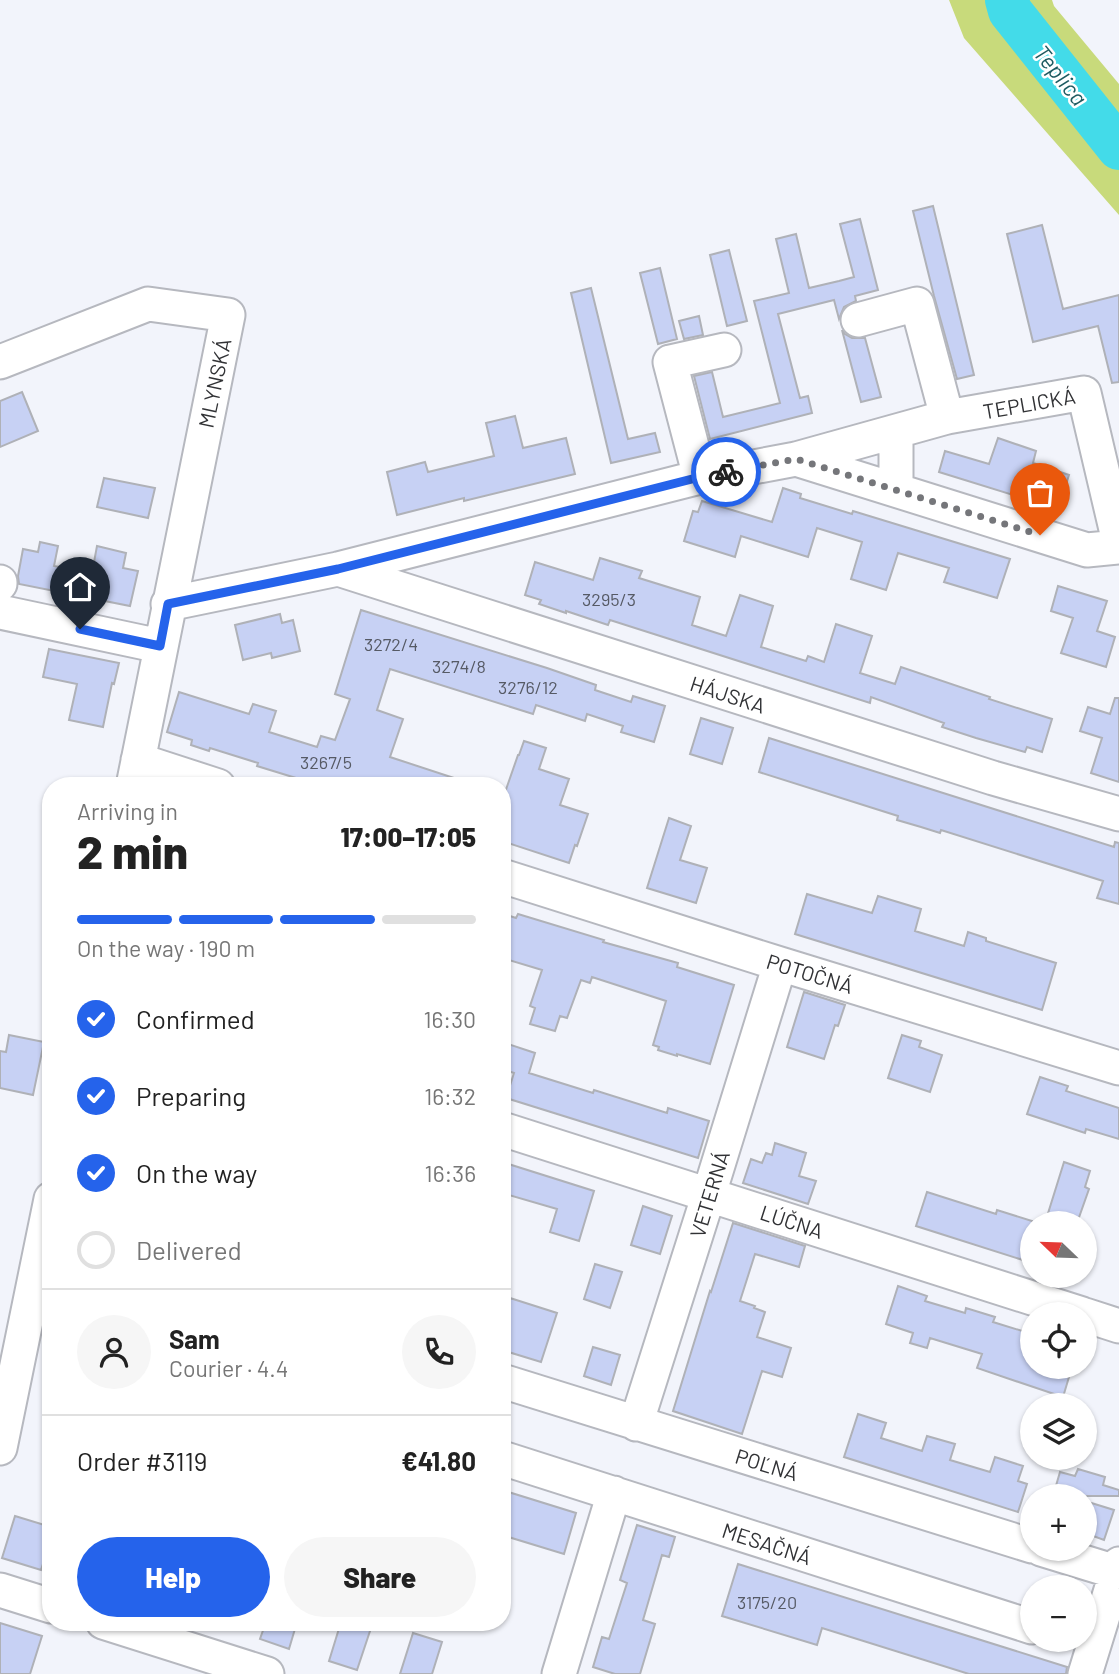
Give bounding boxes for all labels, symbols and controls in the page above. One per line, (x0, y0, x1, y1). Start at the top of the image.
water label: Teplica (1028, 39, 1094, 111)
street label: MLYNSKÁ (192, 336, 236, 430)
street label: TEPLICKÁ (981, 383, 1077, 423)
courier (691, 437, 761, 507)
icon: bike (707, 453, 745, 491)
pin (1010, 463, 1070, 535)
icon: bag (1021, 474, 1059, 512)
pin (50, 557, 110, 629)
icon: home (61, 568, 99, 606)
house number: 3295/3 (582, 588, 636, 610)
house number: 3272/4 (364, 633, 418, 655)
house number: 3274/8 (432, 655, 486, 677)
street label: HÁJSKA (687, 670, 769, 718)
house number: 3276/12 (498, 676, 558, 698)
house number: 3267/5 (300, 751, 352, 773)
text: Arriving in (77, 797, 178, 825)
text: 17:00–17:05 (341, 821, 476, 852)
text: 2 min (77, 823, 188, 878)
text: On the way · 190 m (77, 934, 255, 962)
street label: POTOČNÁ (764, 948, 856, 998)
icon: check (77, 1000, 115, 1038)
text: Confirmed (136, 1003, 255, 1034)
text: 16:30 (423, 1005, 476, 1033)
icon: check (77, 1077, 115, 1115)
text: Preparing (136, 1080, 246, 1111)
text: 16:32 (424, 1082, 476, 1110)
street label: VETERNÁ (684, 1147, 734, 1240)
icon: check (77, 1154, 115, 1192)
text: On the way (136, 1157, 257, 1188)
text: 16:36 (425, 1159, 476, 1187)
street label: LÚČNA (757, 1199, 827, 1243)
north arrow (1020, 1211, 1097, 1288)
map controls (1020, 1211, 1097, 1652)
text: Delivered (136, 1234, 242, 1265)
button: locate (1020, 1302, 1097, 1379)
button: person (77, 1315, 151, 1389)
button: phone (402, 1315, 476, 1389)
text: Sam (169, 1323, 220, 1354)
text: Courier · 4.4 (169, 1354, 288, 1382)
button: layers (1020, 1393, 1097, 1470)
street label: POĽNÁ (733, 1443, 802, 1485)
text: Order #3119 (77, 1445, 207, 1476)
text: €41.80 (401, 1445, 476, 1476)
button: + (1020, 1484, 1097, 1561)
street label: MESAČNÁ (719, 1517, 815, 1569)
button: Help (77, 1537, 270, 1617)
button: Share (284, 1537, 476, 1617)
button: − (1020, 1575, 1097, 1652)
house number: 3175/20 (737, 1591, 797, 1613)

